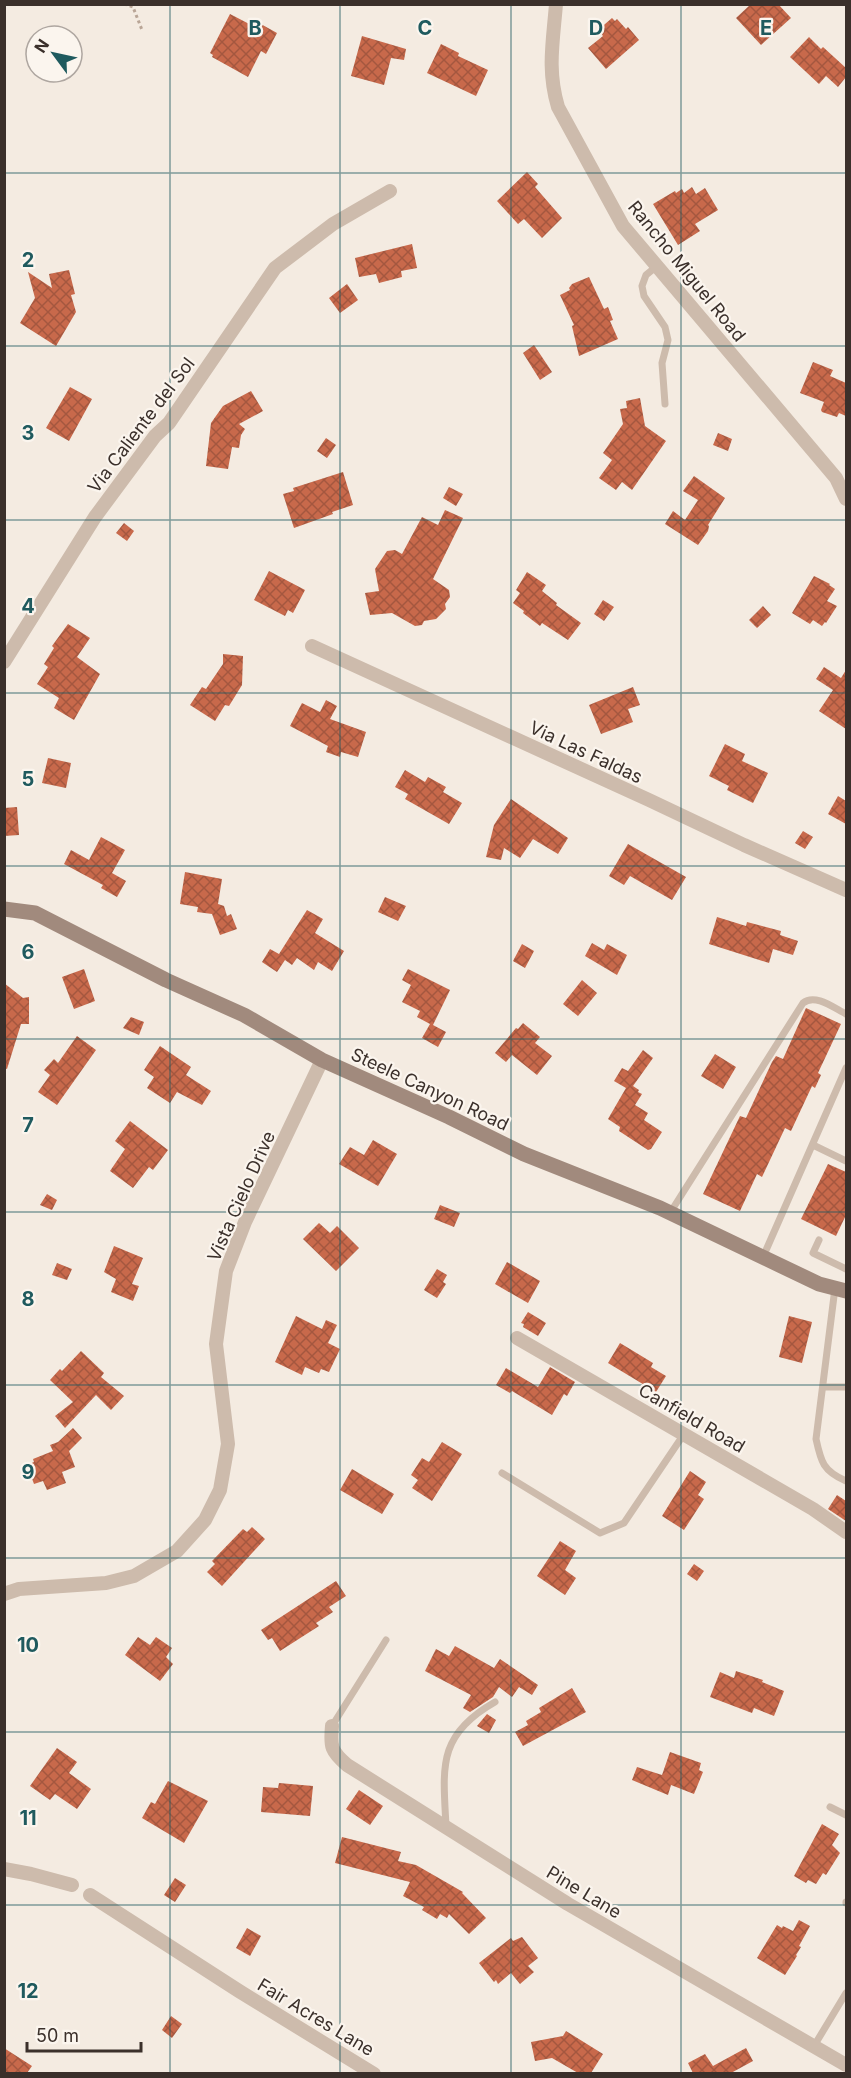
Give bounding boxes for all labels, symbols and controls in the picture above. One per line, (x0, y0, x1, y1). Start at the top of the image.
text: B (248, 16, 262, 40)
text: C (418, 16, 432, 40)
text: D (589, 16, 603, 40)
text: E (760, 16, 772, 40)
north arrow (24, 24, 84, 84)
text: N (30, 35, 53, 56)
street label: Rancho Miguel Road (624, 197, 750, 345)
text: 2 (22, 248, 34, 272)
street label: Via Caliente del Sol (83, 353, 199, 497)
text: 3 (22, 421, 34, 445)
text: 4 (21, 594, 35, 618)
street label: Via Las Faldas (526, 717, 646, 787)
text: 5 (22, 767, 34, 791)
text: 6 (22, 940, 35, 964)
street label: Steele Canyon Road (348, 1043, 512, 1135)
text: 7 (22, 1113, 34, 1137)
street label: Vista Cielo Drive (203, 1128, 279, 1264)
text: 8 (21, 1287, 35, 1311)
street label: Canfield Road (635, 1379, 749, 1457)
text: 9 (22, 1460, 35, 1484)
text: 10 (17, 1633, 39, 1657)
text: 11 (19, 1806, 37, 1830)
street label: Pine Lane (543, 1862, 625, 1922)
street label: Fair Acres Lane (254, 1974, 378, 2060)
text: 12 (17, 1979, 39, 2003)
scale bar (27, 2015, 141, 2053)
text: 50 m (36, 2025, 79, 2046)

